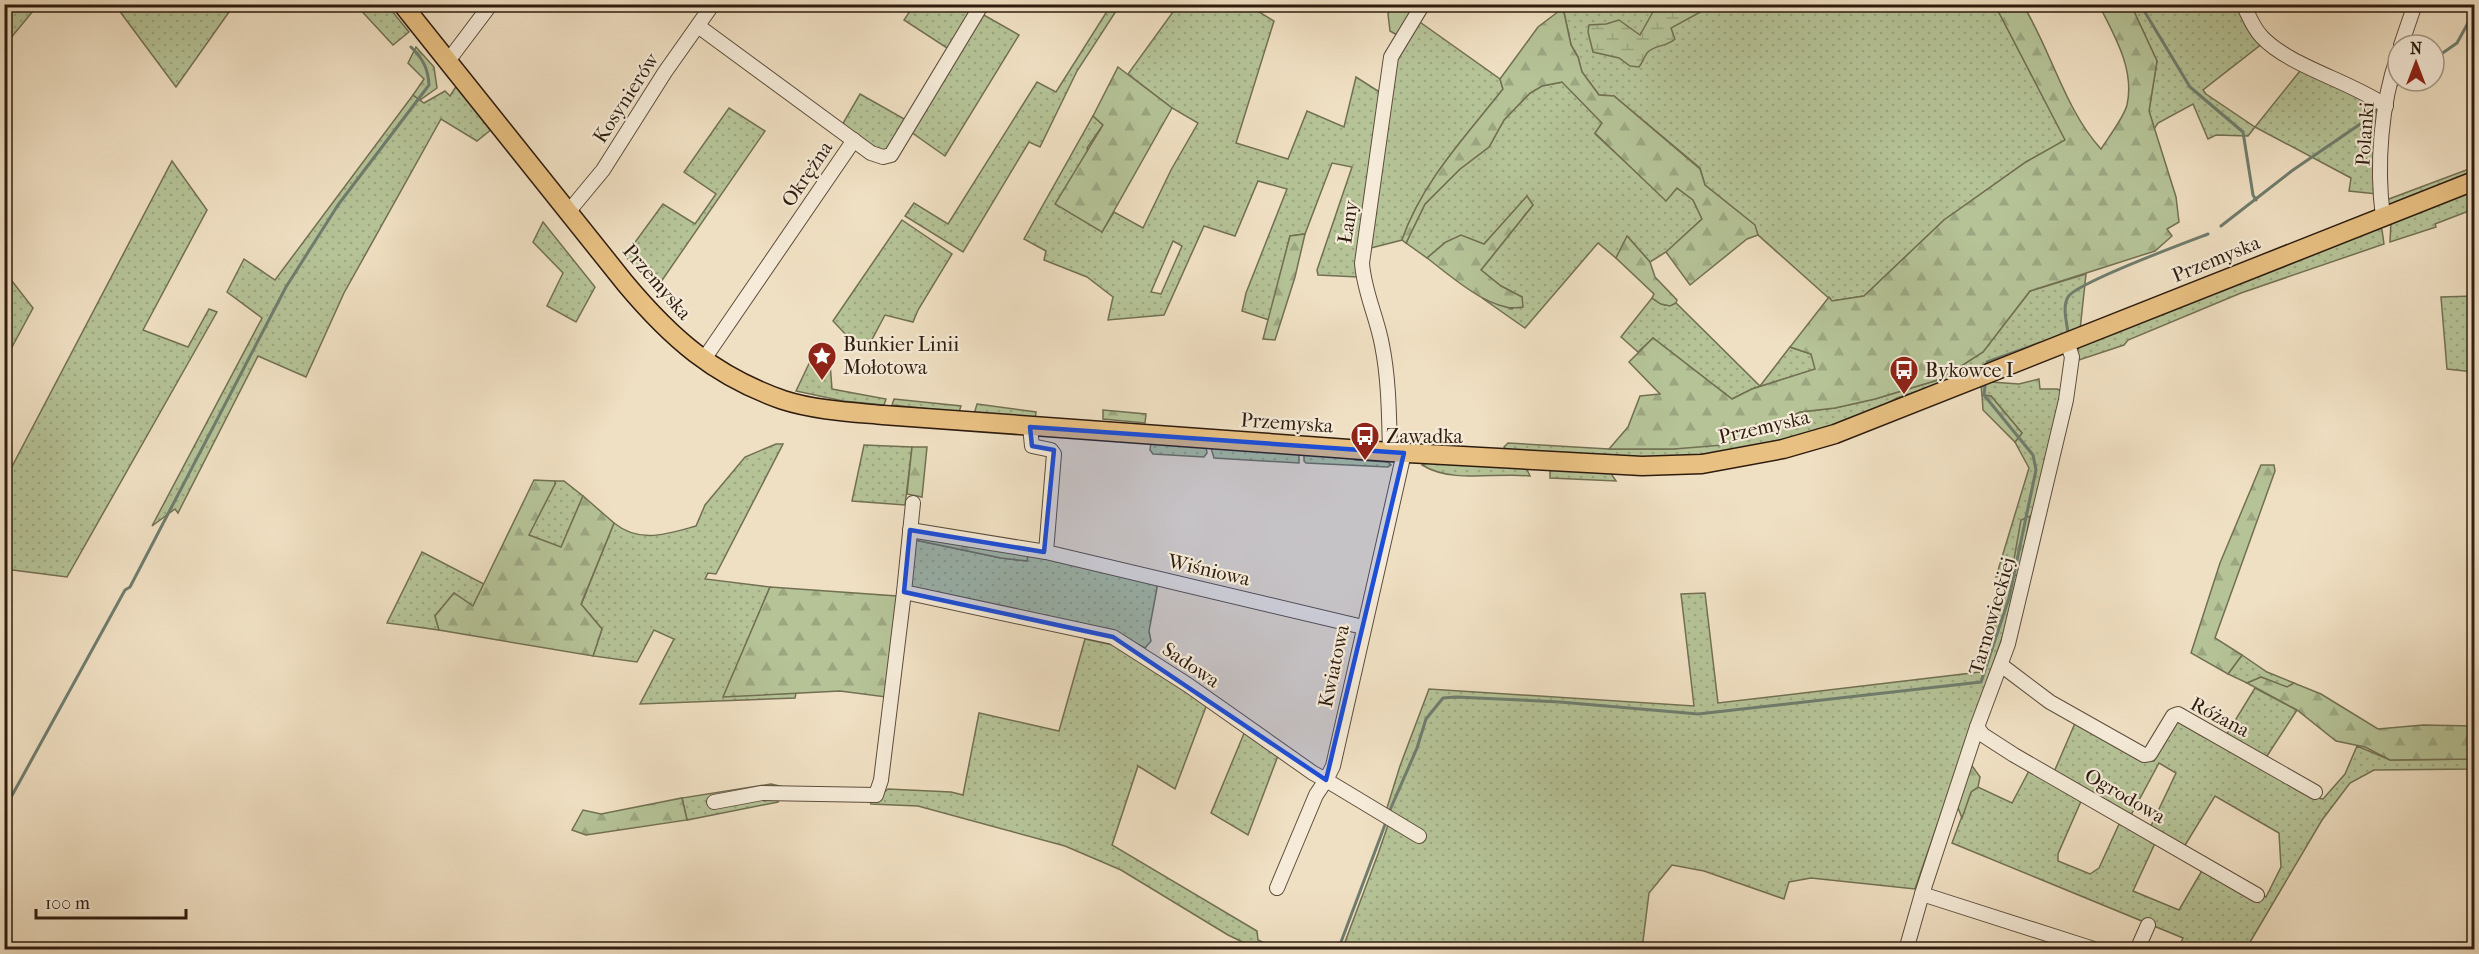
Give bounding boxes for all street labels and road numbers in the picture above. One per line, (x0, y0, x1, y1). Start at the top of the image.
street label: Kosynierów (588, 48, 664, 147)
street label: Polanki (2351, 101, 2379, 167)
street label: Okrężna (777, 136, 838, 211)
street label: Łany (1333, 198, 1363, 245)
street label: Przemyska (2169, 231, 2264, 287)
street label: Przemyska (618, 239, 697, 325)
street label: Przemyska (1716, 405, 1813, 449)
street label: Przemyska (1240, 408, 1335, 438)
street label: Wiśniowa (1165, 549, 1253, 591)
street label: Tarnowieckiej (1964, 555, 2020, 677)
street label: Kwiatowa (1314, 622, 1354, 710)
street label: Sadowa (1158, 638, 1225, 693)
street label: Różana (2187, 692, 2254, 742)
street label: Ogrodowa (2080, 764, 2170, 829)

